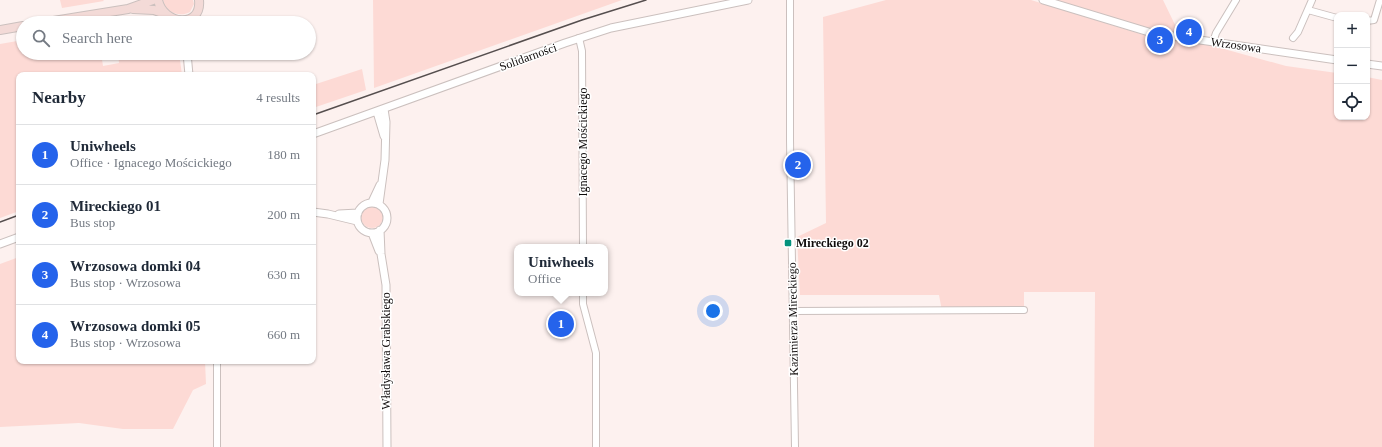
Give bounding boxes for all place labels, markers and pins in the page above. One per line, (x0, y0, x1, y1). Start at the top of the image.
pin: 4 (1176, 17, 1202, 47)
pin: 3 (1147, 25, 1173, 55)
pin: 2 (785, 150, 811, 180)
place label: Mireckiego 02 (796, 236, 869, 250)
marker: Mireckiego 02 (783, 238, 793, 248)
pin: 1 (548, 309, 574, 339)

